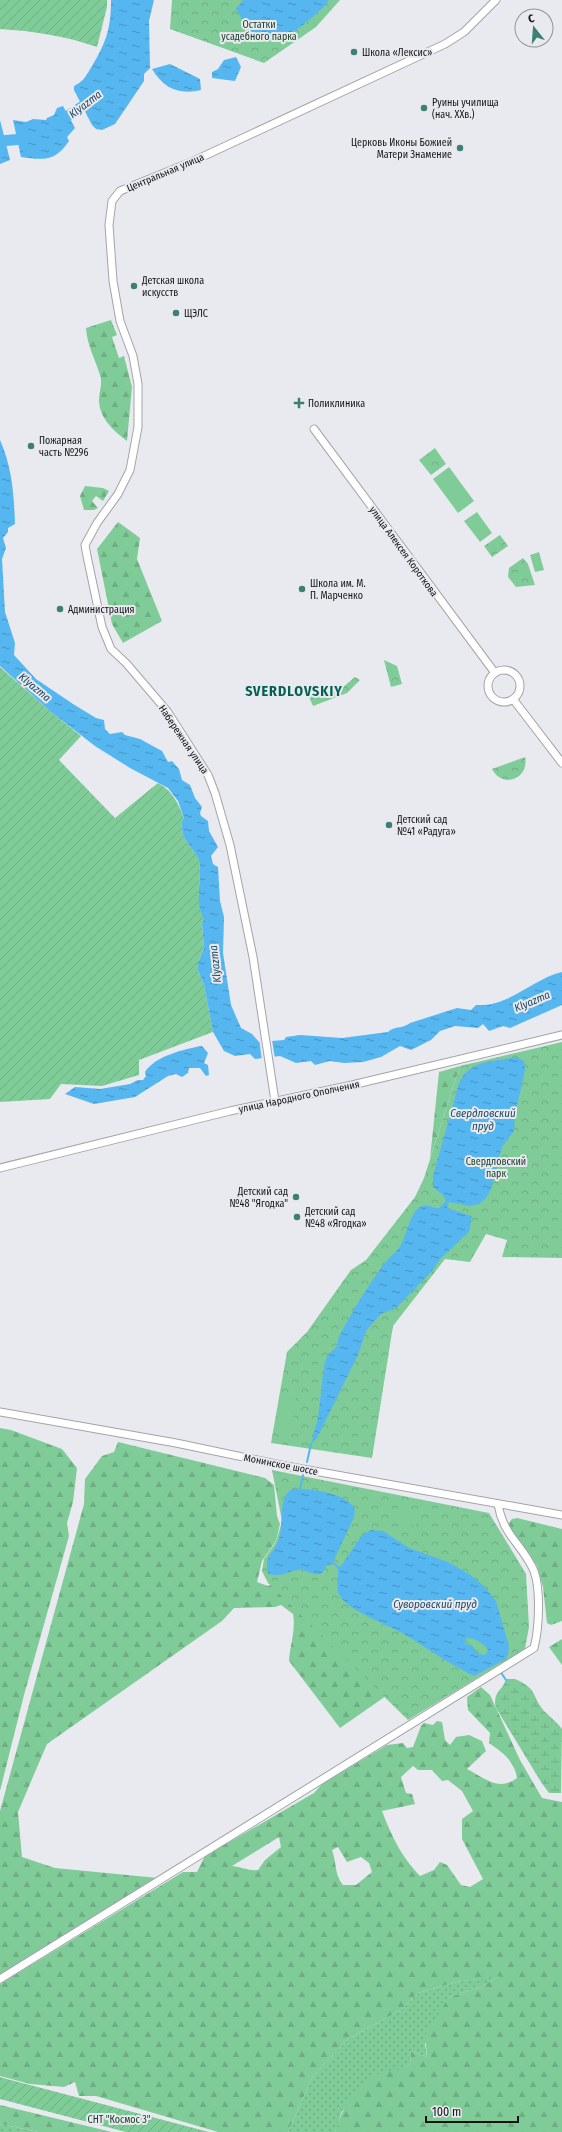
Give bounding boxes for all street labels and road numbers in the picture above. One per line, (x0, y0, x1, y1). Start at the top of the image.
street label: Центральная улица (125, 151, 206, 195)
street label: улица Алексея Короткова (367, 504, 440, 599)
street label: Набережная улица (156, 703, 211, 776)
street label: улица Народного Ополчения (238, 1078, 361, 1116)
street label: Монинское шоссе (243, 1452, 319, 1478)

